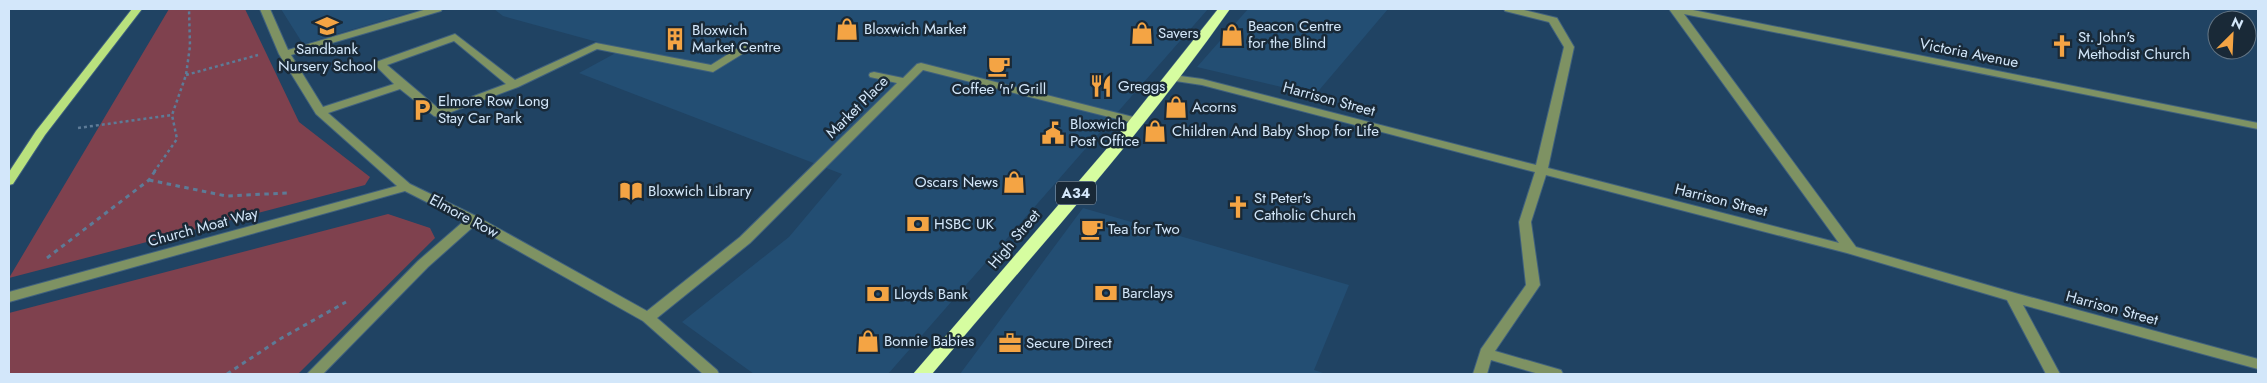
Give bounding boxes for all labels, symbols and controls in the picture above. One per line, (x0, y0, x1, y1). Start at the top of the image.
north arrow (2207, 10, 2257, 60)
text: N (2228, 12, 2246, 35)
school or university icon: Sandbank Nursery School (314, 13, 340, 39)
place label: Beacon Centre for the Blind (1248, 15, 1341, 54)
shop icon: Bloxwich Market (834, 16, 860, 42)
place label: Bloxwich Market (864, 18, 967, 40)
place label: Bloxwich Market Centre (692, 19, 781, 58)
shop icon: Savers (1129, 20, 1155, 46)
place label: Savers (1158, 22, 1199, 44)
shop icon: Beacon Centre for the Blind (1219, 22, 1245, 48)
building icon: Bloxwich Market Centre (662, 26, 688, 52)
place label: St. John's Methodist Church (2078, 26, 2190, 65)
street label: Victoria Avenue (1918, 33, 2021, 73)
church icon: St. John's Methodist Church (2049, 33, 2075, 59)
place label: Sandbank Nursery School (278, 38, 376, 77)
cafe icon: Coffee 'n' Grill (986, 53, 1012, 79)
street label: Market Place (821, 71, 893, 143)
restaurant icon: Greggs (1088, 73, 1114, 99)
place label: Greggs (1118, 75, 1165, 97)
street label: Harrison Street (1280, 76, 1378, 122)
place label: Coffee 'n' Grill (952, 78, 1046, 100)
place label: Elmore Row Long Stay Car Park (438, 90, 549, 129)
shop icon: Acorns (1163, 94, 1189, 120)
place label: Acorns (1192, 96, 1236, 118)
parking icon: Elmore Row Long Stay Car Park (409, 97, 435, 123)
place label: Bloxwich Post Office (1070, 113, 1140, 152)
shop icon: Children And Baby Shop for Life (1142, 118, 1168, 144)
public building icon: Bloxwich Post Office (1040, 120, 1066, 146)
place label: Children And Baby Shop for Life (1172, 120, 1379, 142)
shop icon: Oscars News (1001, 169, 1027, 195)
place label: Oscars News (915, 171, 998, 193)
library icon: Bloxwich Library (618, 178, 644, 204)
street label: Harrison Street (1672, 178, 1770, 222)
place label: Bloxwich Library (648, 180, 752, 202)
road number: A34 (1056, 182, 1096, 204)
place label: St Peter's Catholic Church (1254, 187, 1356, 226)
street label: Elmore Row (426, 189, 503, 244)
church icon: St Peter's Catholic Church (1225, 194, 1251, 220)
street label: Church Moat Way (145, 202, 261, 252)
street label: High Street (983, 204, 1046, 273)
bank icon: HSBC UK (905, 211, 931, 237)
place label: HSBC UK (934, 213, 994, 235)
cafe icon: Tea for Two (1079, 216, 1105, 242)
place label: Tea for Two (1108, 218, 1180, 240)
bank icon: Barclays (1093, 280, 1119, 306)
bank icon: Lloyds Bank (865, 281, 891, 307)
place label: Barclays (1122, 282, 1173, 304)
place label: Lloyds Bank (894, 283, 968, 305)
street label: Harrison Street (2063, 285, 2161, 331)
shop icon: Bonnie Babies (855, 328, 881, 354)
place label: Bonnie Babies (884, 330, 974, 352)
office icon: Secure Direct (997, 330, 1023, 356)
place label: Secure Direct (1026, 332, 1112, 354)

